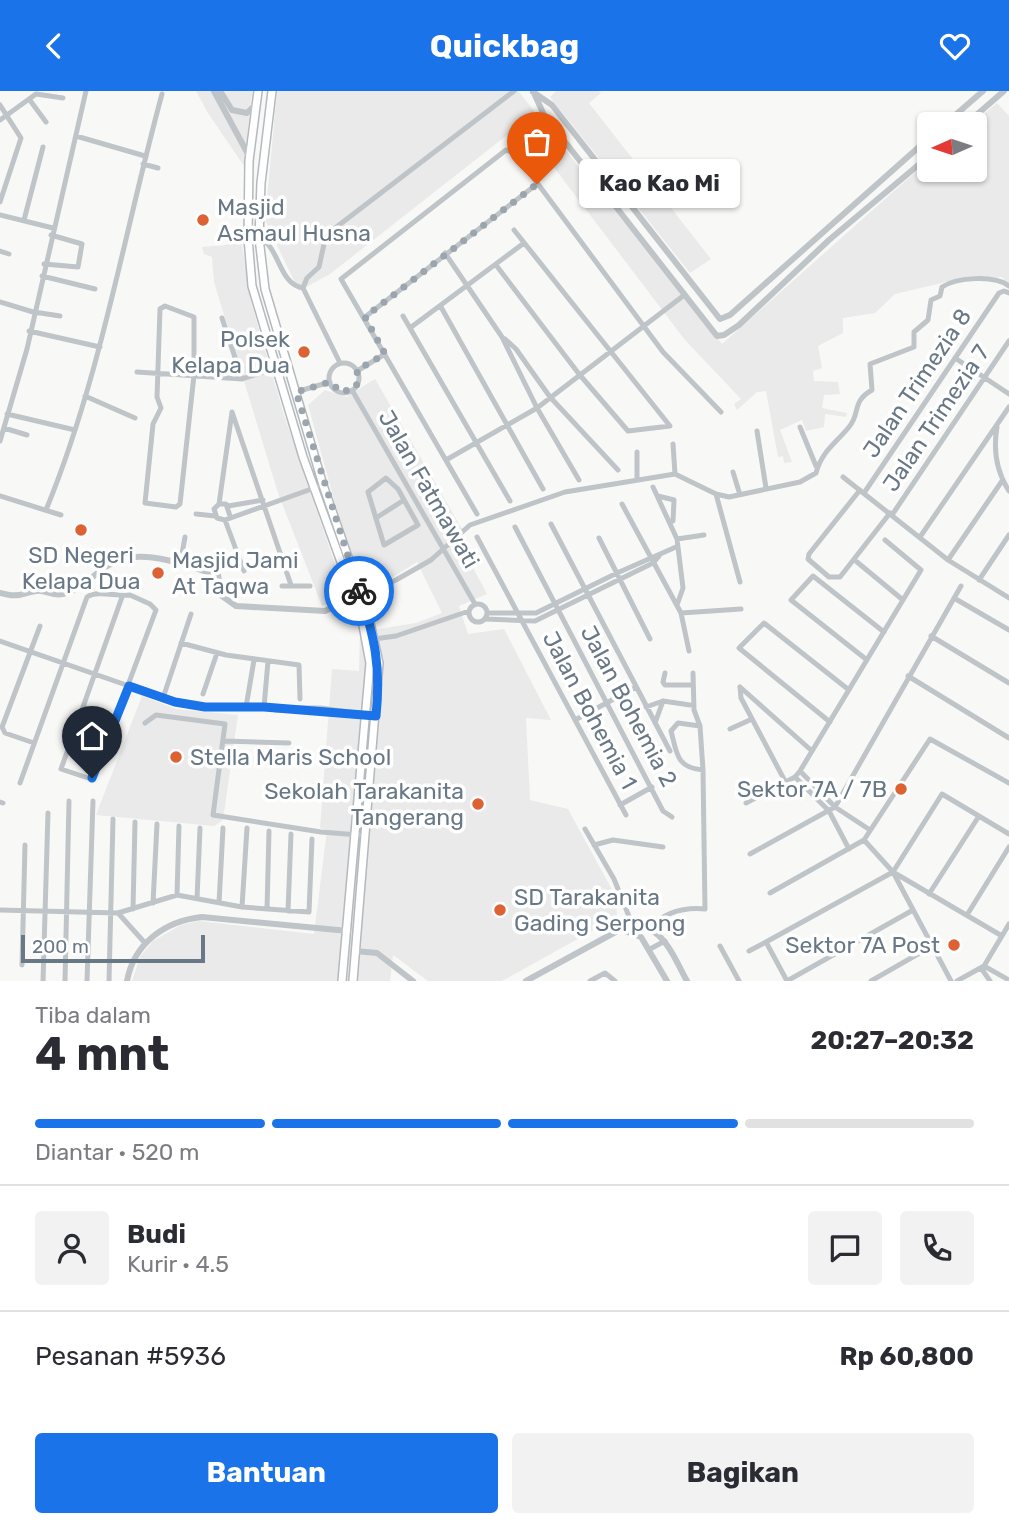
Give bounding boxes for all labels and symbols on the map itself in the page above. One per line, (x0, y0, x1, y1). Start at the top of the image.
pin (507, 112, 567, 184)
north arrow (917, 112, 987, 182)
callout: Kao Kao Mi (579, 159, 740, 209)
place label: Masjid Asmaul Husna (217, 193, 371, 247)
marker: Masjid Asmaul Husna (195, 212, 211, 228)
street label: Jalan Trimezia 8 (857, 303, 977, 463)
place label: Polsek Kelapa Dua (171, 325, 290, 379)
street label: Jalan Trimezia 7 (877, 339, 996, 497)
marker: Polsek Kelapa Dua (296, 344, 312, 360)
street label: Jalan Fatmawati (372, 405, 486, 573)
marker: SD Negeri Kelapa Dua (73, 522, 89, 538)
place label: SD Negeri Kelapa Dua (22, 541, 140, 595)
place label: Masjid Jami At Taqwa (172, 546, 299, 600)
courier (324, 556, 394, 626)
marker: Masjid Jami At Taqwa (150, 565, 166, 581)
street label: Jalan Bohemia 2 (575, 621, 683, 791)
street label: Jalan Bohemia 1 (537, 626, 643, 794)
pin (62, 706, 122, 778)
place label: Stella Maris School (190, 743, 391, 771)
marker: Stella Maris School (168, 749, 184, 765)
place label: Sektor 7A / 7B (737, 775, 887, 803)
place label: Sekolah Tarakanita Tangerang (264, 777, 464, 831)
marker: Sektor 7A / 7B (893, 781, 909, 797)
marker: Sekolah Tarakanita Tangerang (470, 796, 486, 812)
place label: SD Tarakanita Gading Serpong (514, 883, 685, 937)
marker: SD Tarakanita Gading Serpong (492, 902, 508, 918)
place label: Sektor 7A Post (785, 931, 940, 959)
scale bar (21, 932, 205, 964)
marker: Sektor 7A Post (946, 937, 962, 953)

